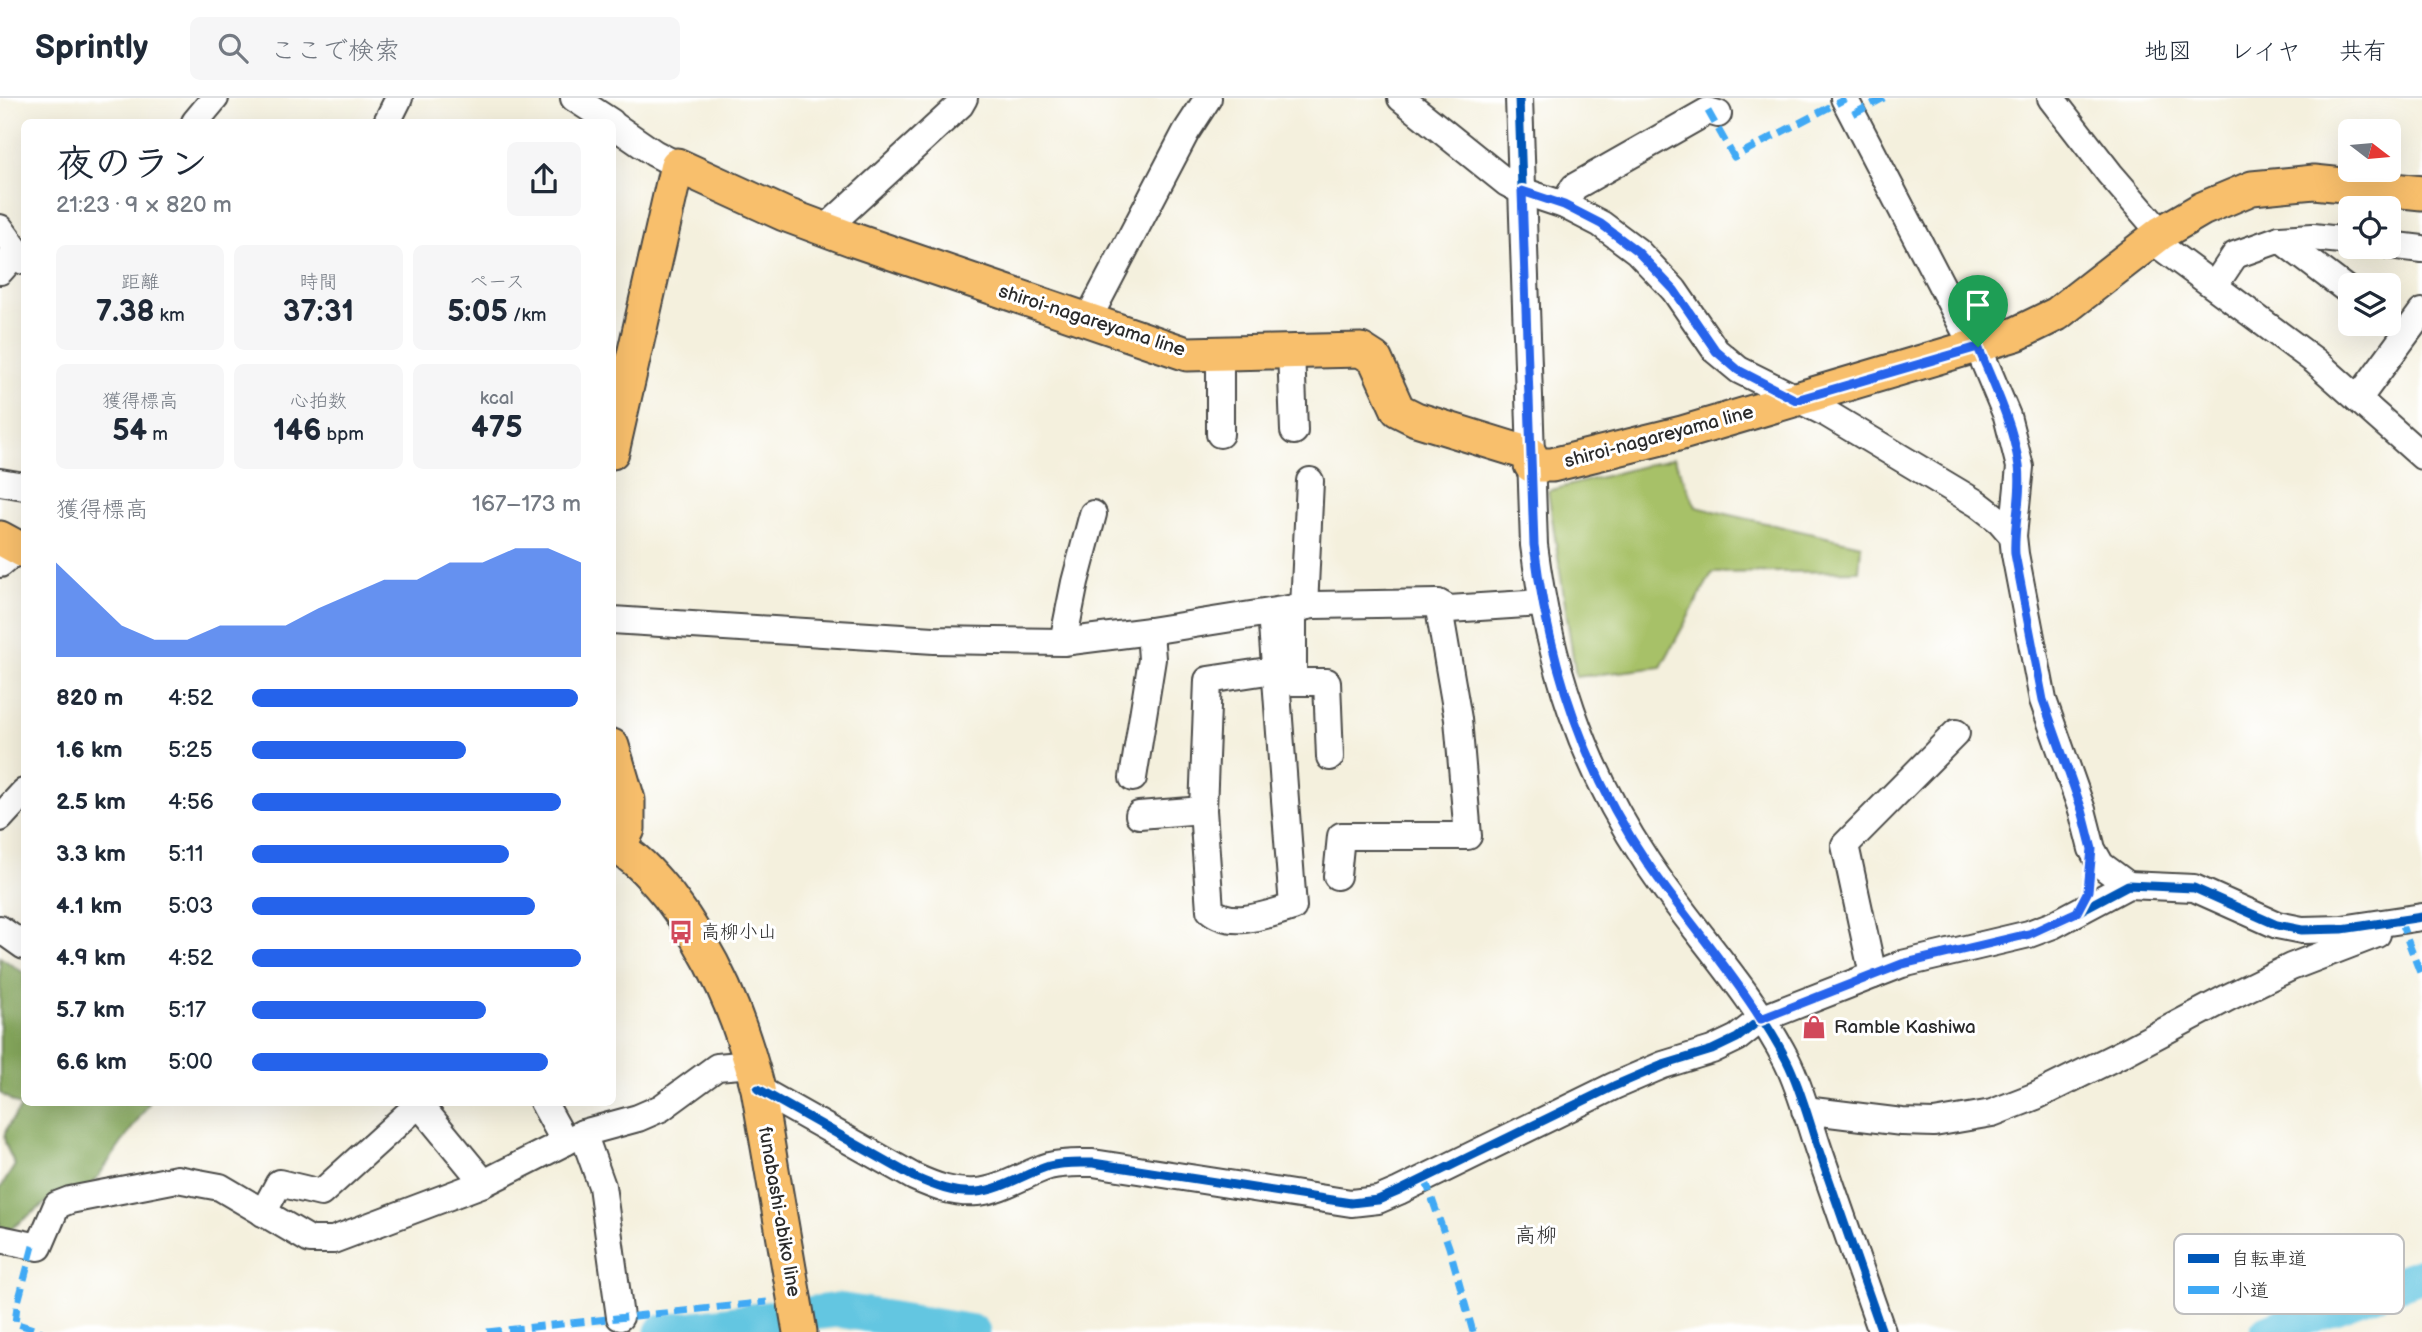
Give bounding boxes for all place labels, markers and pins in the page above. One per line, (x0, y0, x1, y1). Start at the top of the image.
pin (1948, 275, 2008, 347)
bus stop icon: 高柳小山 (667, 918, 695, 946)
place label: 高柳小山 (701, 921, 777, 944)
shop icon: Ramble Kashiwa (1800, 1013, 1828, 1041)
place label: Ramble Kashiwa (1834, 1016, 1976, 1039)

